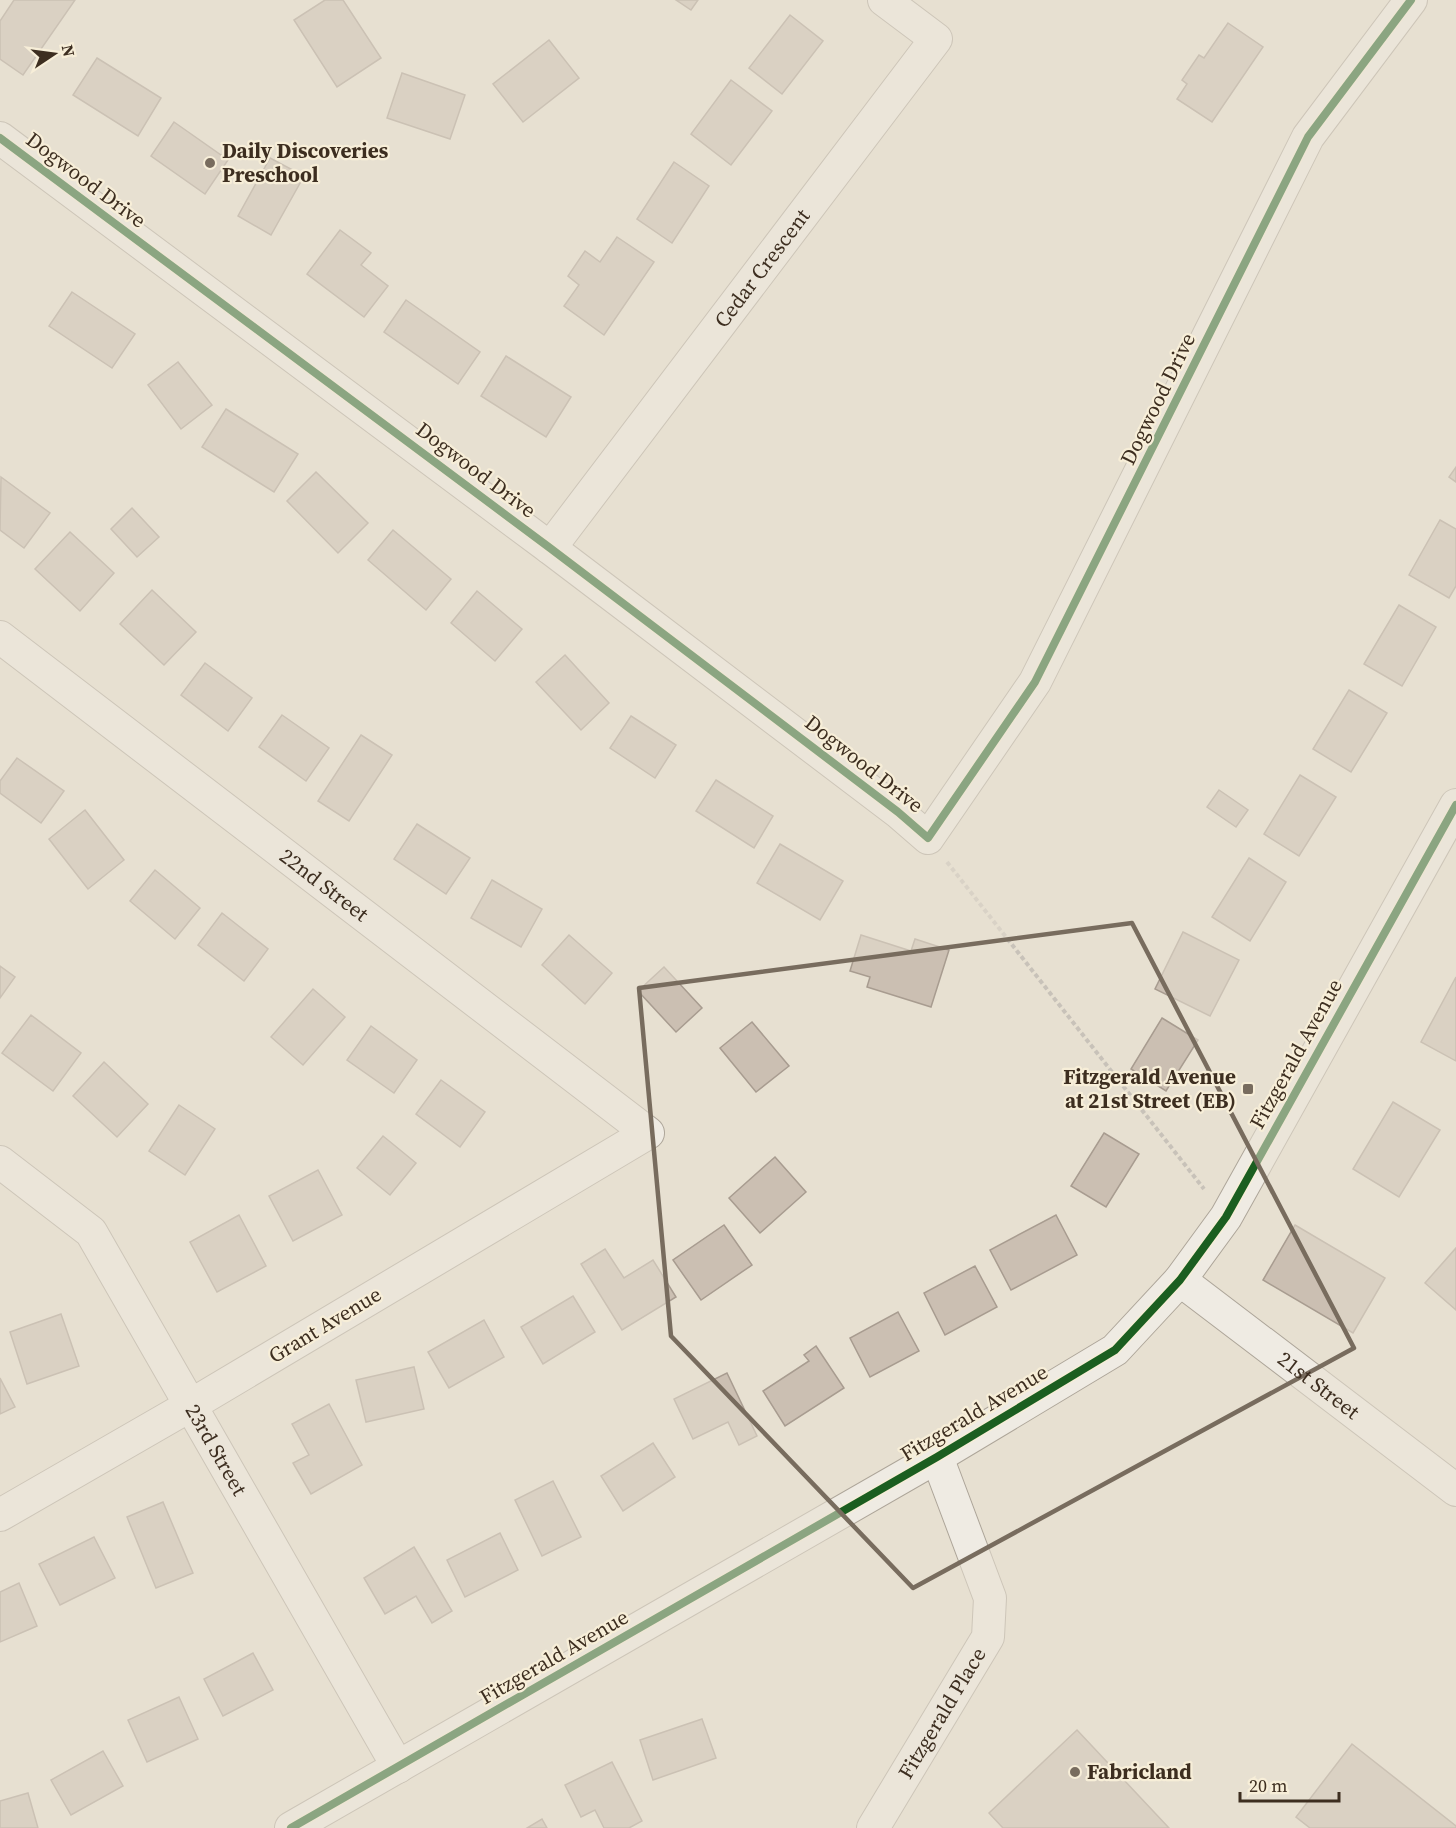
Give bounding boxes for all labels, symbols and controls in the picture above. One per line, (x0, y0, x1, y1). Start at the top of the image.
north arrow (24, 24, 84, 84)
text: N (57, 42, 81, 59)
street label: Dogwood Drive (20, 125, 152, 234)
place label: Daily Discoveries Preschool (222, 136, 389, 189)
marker: Daily Discoveries Preschool (203, 156, 217, 170)
street label: Cedar Crescent (707, 202, 816, 333)
street label: Dogwood Drive (1113, 328, 1202, 470)
street label: Dogwood Drive (410, 415, 542, 524)
street label: Dogwood Drive (799, 708, 930, 819)
street label: 22nd Street (274, 841, 375, 928)
street label: Fitzgerald Avenue (1242, 974, 1349, 1134)
place label: Fitzgerald Avenue at 21st Street (EB) (1063, 1062, 1236, 1115)
marker: Fitzgerald Avenue at 21st Street (EB) (1241, 1082, 1255, 1096)
street label: Grant Avenue (263, 1279, 387, 1370)
street label: 21st Street (1272, 1344, 1366, 1426)
street label: Fitzgerald Avenue (895, 1357, 1053, 1468)
street label: 23rd Street (179, 1399, 254, 1501)
street label: Fitzgerald Avenue (474, 1602, 633, 1711)
street label: Fitzgerald Place (891, 1642, 992, 1784)
place label: Fabricland (1087, 1757, 1192, 1786)
marker: Fabricland (1068, 1765, 1082, 1779)
scale bar (1240, 1765, 1339, 1803)
text: 20 m (1249, 1773, 1287, 1798)

